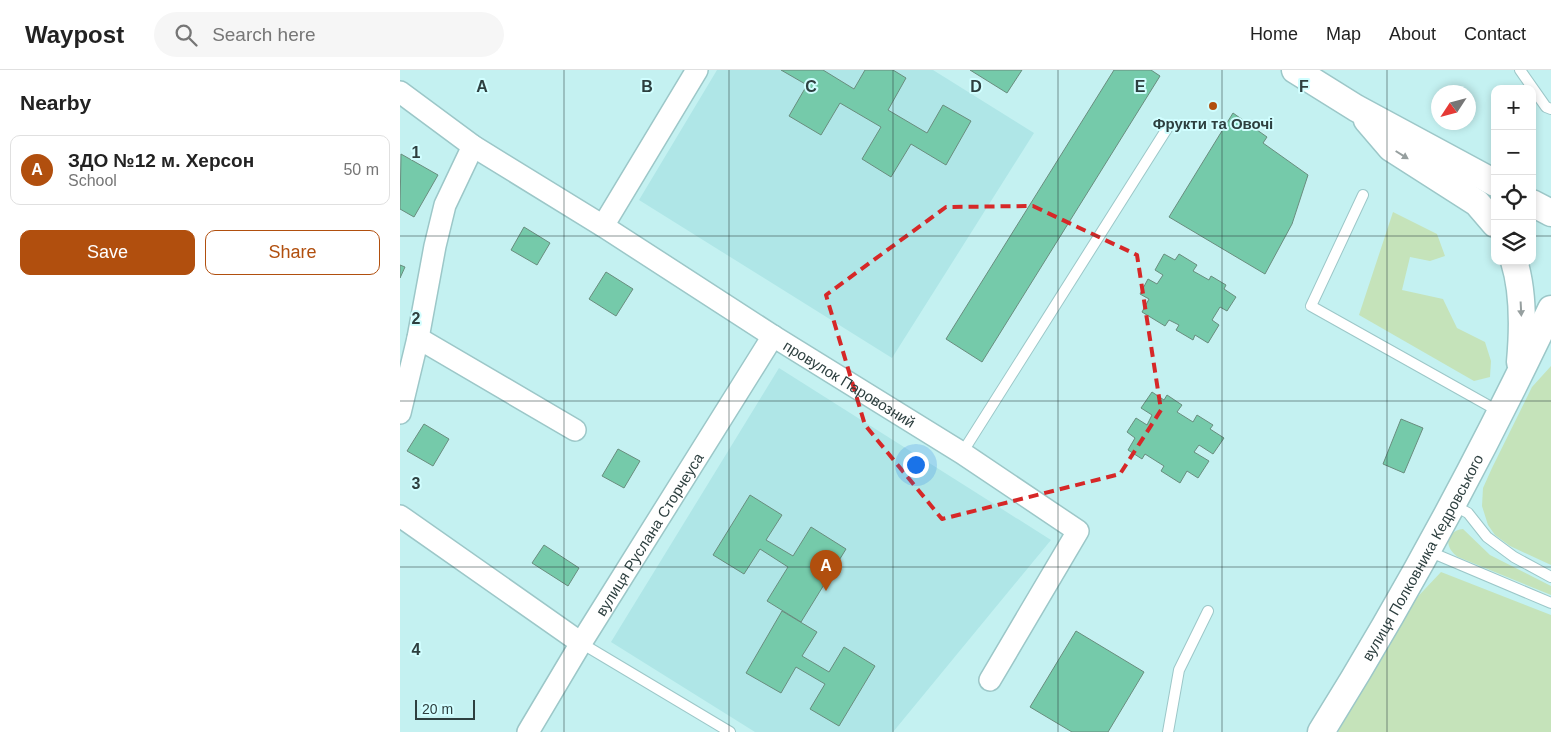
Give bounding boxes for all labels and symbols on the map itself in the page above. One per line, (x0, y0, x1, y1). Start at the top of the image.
text: A (476, 78, 488, 95)
text: B (641, 78, 653, 95)
text: C (805, 78, 817, 95)
text: D (970, 78, 982, 95)
text: E (1135, 78, 1146, 95)
text: F (1299, 78, 1309, 95)
north arrow (1431, 85, 1476, 130)
marker: Фрукти та Овочі (1207, 100, 1219, 112)
place label: Фрукти та Овочі (1153, 115, 1273, 132)
text: 1 (412, 144, 421, 161)
one-way arrow (1395, 150, 1409, 160)
one-way arrow (1518, 301, 1526, 317)
text: 2 (412, 310, 421, 327)
street label: провулок Паровозний (781, 336, 918, 430)
street label: вулиця Руслана Сторчеуса (592, 449, 707, 619)
street label: вулиця Полковника Кедровського (1358, 451, 1486, 664)
your location (903, 452, 929, 478)
text: 3 (412, 475, 421, 492)
pin: A (810, 550, 842, 591)
text: 4 (412, 641, 421, 658)
scale bar (415, 697, 475, 720)

